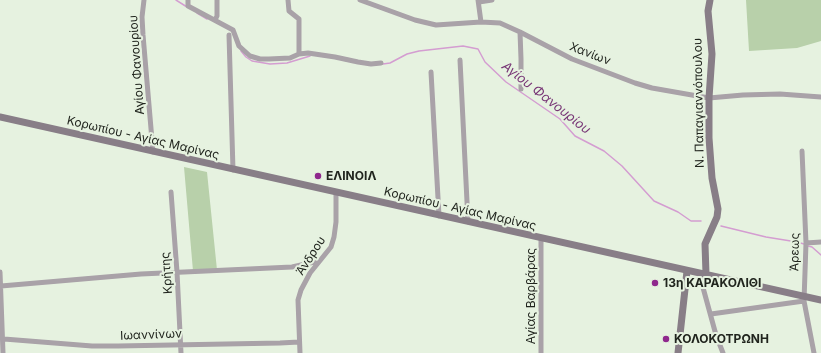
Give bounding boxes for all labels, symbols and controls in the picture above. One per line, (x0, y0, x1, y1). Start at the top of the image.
street label: Αγίου Φανουρίου (126, 15, 148, 115)
street label: Ν. Παπαγιαννόπουλου (691, 38, 707, 168)
street label: Χανίων (567, 40, 613, 68)
water label: Αγίου Φανουρίου (499, 59, 593, 137)
street label: Κορωπίου - Αγίας Μαρίνας (65, 113, 221, 163)
place label: ΕΛΙΝΟΙΛ (326, 169, 376, 183)
marker: ΕΛΙΝΟΙΛ (313, 171, 323, 181)
street label: Κορωπίου - Αγίας Μαρίνας (382, 184, 538, 234)
street label: Άρεως (787, 233, 803, 271)
street label: Άνδρου (293, 234, 329, 278)
street label: Αγίας Βαρβάρας (524, 248, 538, 344)
street label: Κρήτης (158, 251, 176, 295)
place label: 13η ΚΑΡΑΚΟΛΙΘΙ (663, 276, 761, 290)
marker: 13η ΚΑΡΑΚΟΛΙΘΙ (650, 278, 660, 288)
street label: Ιωαννίνων (120, 327, 182, 343)
place label: ΚΟΛΟΚΟΤΡΩΝΗ (674, 332, 769, 346)
marker: ΚΟΛΟΚΟΤΡΩΝΗ (661, 334, 671, 344)

